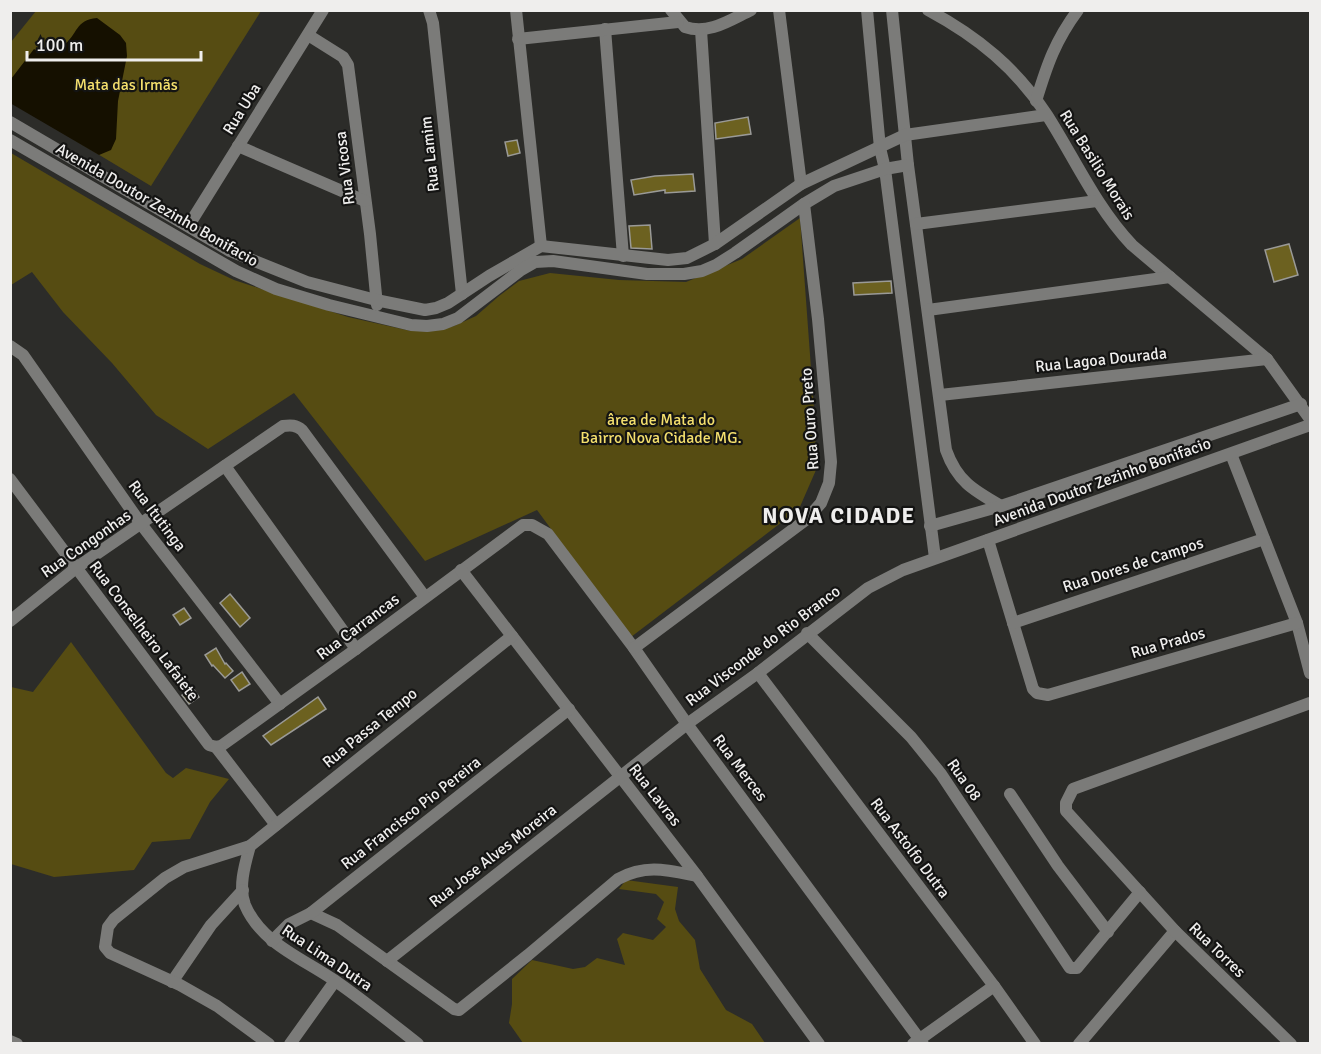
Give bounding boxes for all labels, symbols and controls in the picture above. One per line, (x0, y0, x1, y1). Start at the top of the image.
scale bar (27, 24, 201, 62)
text: 100 m (36, 34, 83, 56)
park label: Mata das Irmãs (74, 75, 178, 95)
street label: Rua Uba (218, 80, 266, 138)
street label: Rua Basilio Morais (1055, 106, 1139, 224)
street label: Rua Lamim (416, 115, 444, 193)
street label: Rua Vicosa (331, 130, 359, 206)
street label: Avenida Doutor Zezinho Bonifacio (52, 139, 262, 271)
street label: Rua Lagoa Dourada (1034, 343, 1168, 377)
street label: Rua Ouro Preto (796, 367, 824, 471)
park label: ârea de Mata do Bairro Nova Cidade MG. (580, 410, 742, 448)
street label: Avenida Doutor Zezinho Bonifacio (990, 433, 1214, 531)
street label: Rua Itutinga (124, 476, 190, 556)
district label: NOVA CIDADE (762, 502, 916, 529)
street label: Rua Congonhas (37, 506, 135, 582)
street label: Rua Dores de Campos (1060, 533, 1206, 597)
street label: Rua Conselheiro Lafaiete (85, 557, 203, 705)
street label: Rua Visconde do Rio Branco (682, 581, 844, 711)
street label: Rua Carrancas (313, 589, 403, 665)
street label: Rua Prados (1129, 623, 1207, 663)
street label: Rua Passa Tempo (319, 684, 421, 772)
street label: Rua Merces (708, 731, 772, 805)
street label: Rua Francisco Pio Pereira (337, 752, 485, 874)
street label: Rua 08 (942, 755, 986, 805)
street label: Rua Lavras (624, 760, 686, 830)
street label: Rua Astolfo Dutra (866, 794, 954, 902)
street label: Rua Jose Alves Moreira (425, 800, 561, 912)
street label: Rua Torres (1185, 918, 1249, 982)
street label: Rua Lima Dutra (278, 920, 376, 996)

